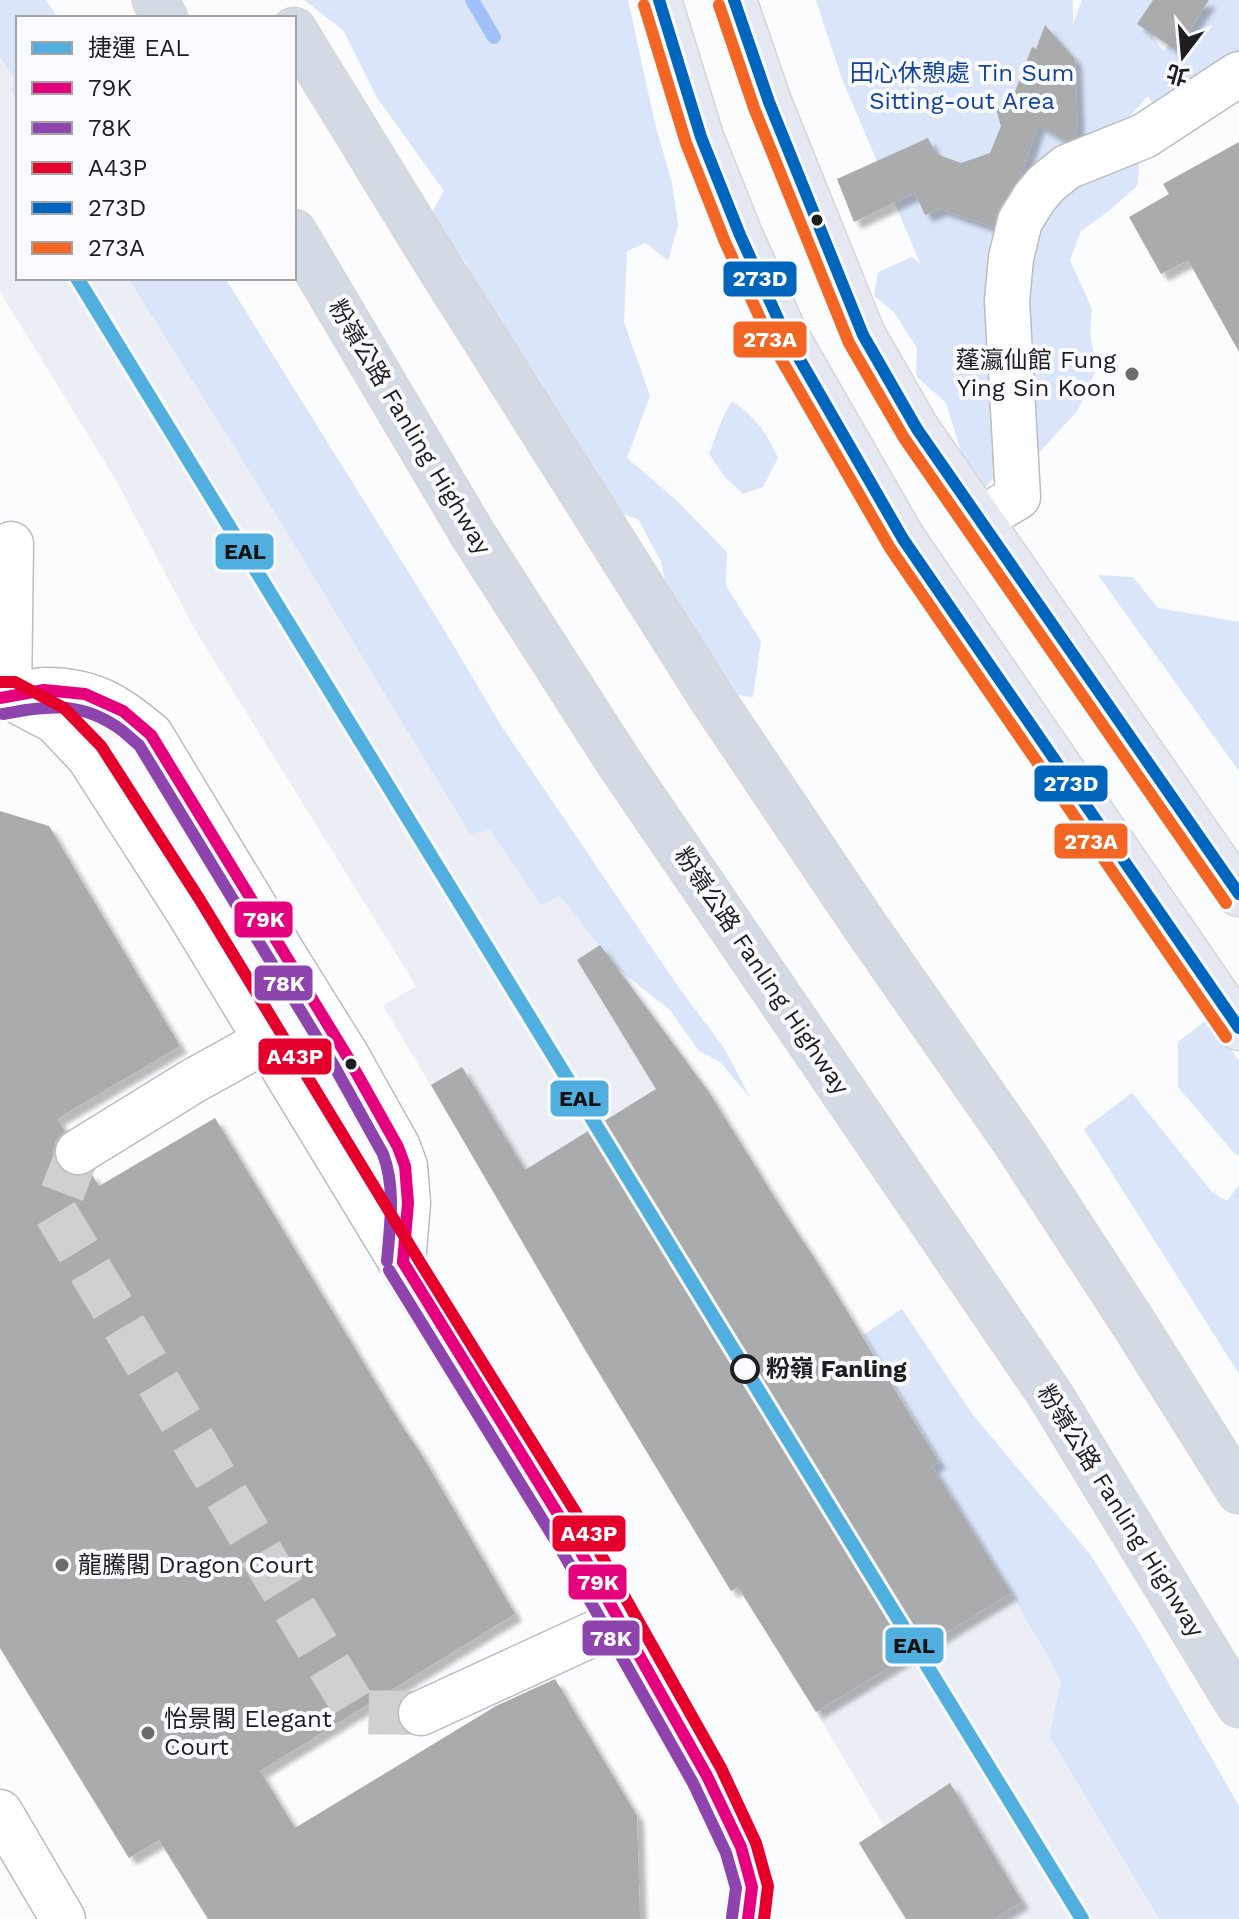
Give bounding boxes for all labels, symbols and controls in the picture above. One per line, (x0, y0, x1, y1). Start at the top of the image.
legend (16, 16, 296, 280)
north arrow (1143, 16, 1223, 96)
text: 捷運 EAL (88, 34, 190, 62)
park label: 田心休憩處 Tin Sum Sitting-out Area (850, 59, 1074, 115)
text: 北 (1164, 60, 1192, 90)
text: 79K (88, 74, 132, 102)
text: 78K (88, 114, 132, 142)
text: A43P (88, 154, 147, 182)
text: 273D (88, 194, 146, 222)
unlabelled marker (809, 212, 825, 228)
text: 273A (88, 234, 145, 262)
line badge: 273D (722, 260, 798, 298)
text: 273D (733, 266, 787, 291)
street label: 粉嶺公路 Fanling Highway (323, 295, 498, 560)
line badge: 273A (732, 320, 808, 359)
text: 273A (743, 327, 797, 352)
place label: 蓬瀛仙館 Fung Ying Sin Koon (956, 346, 1116, 402)
marker: 蓬瀛仙館 Fung Ying Sin Koon (1123, 365, 1141, 383)
line badge: EAL (214, 532, 275, 571)
text: EAL (224, 539, 266, 564)
line badge: 273D (1033, 764, 1109, 803)
text: 273D (1044, 771, 1098, 796)
line badge: 273A (1053, 822, 1129, 860)
text: 273A (1064, 829, 1118, 854)
street label: 粉嶺公路 Fanling Highway (669, 842, 856, 1100)
line badge: 79K (233, 900, 294, 939)
text: 79K (243, 907, 286, 932)
line badge: 78K (253, 964, 314, 1002)
text: 78K (263, 971, 306, 996)
line badge: A43P (257, 1037, 333, 1076)
text: A43P (267, 1044, 323, 1069)
unlabelled marker (343, 1056, 359, 1072)
line badge: EAL (549, 1079, 610, 1118)
text: EAL (559, 1086, 601, 1111)
marker: 粉嶺 Fanling (731, 1355, 759, 1383)
place label: 粉嶺 Fanling (766, 1355, 907, 1383)
street label: 粉嶺公路 Fanling Highway (1032, 1380, 1211, 1643)
line badge: A43P (551, 1514, 627, 1553)
text: A43P (561, 1521, 617, 1546)
place label: 龍騰閣 Dragon Court (78, 1551, 313, 1579)
marker: 龍騰閣 Dragon Court (53, 1556, 71, 1574)
line badge: 79K (567, 1563, 628, 1601)
text: 79K (577, 1570, 620, 1595)
line badge: 78K (581, 1619, 641, 1657)
text: 78K (590, 1626, 633, 1651)
line badge: EAL (884, 1626, 945, 1665)
text: EAL (893, 1633, 935, 1658)
place label: 怡景閣 Elegant Court (164, 1705, 332, 1761)
marker: 怡景閣 Elegant Court (139, 1724, 157, 1742)

